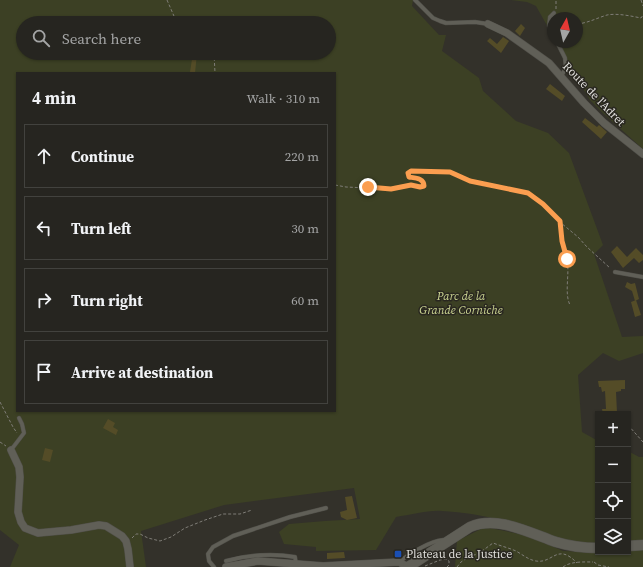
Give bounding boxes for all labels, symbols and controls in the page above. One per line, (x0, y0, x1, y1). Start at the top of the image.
north arrow (547, 12, 583, 48)
search box (16, 16, 336, 60)
icon: search (30, 27, 52, 49)
text: Search here (62, 28, 141, 49)
street label: Route de l'Adret (559, 58, 629, 130)
text: 4 min (32, 86, 76, 110)
text: Walk · 310 m (247, 90, 320, 107)
icon: ahead (33, 145, 55, 167)
text: Continue (71, 146, 134, 167)
text: 220 m (285, 148, 319, 165)
route end (359, 178, 377, 196)
icon: left (33, 217, 55, 239)
text: Turn left (71, 218, 131, 239)
text: 30 m (291, 220, 319, 237)
route start (558, 250, 576, 268)
park label: Parc de la Grande Corniche (419, 288, 503, 318)
icon: right (33, 289, 55, 311)
text: Turn right (71, 290, 143, 311)
text: 60 m (291, 292, 319, 309)
icon: arrive (33, 361, 55, 383)
text: Arrive at destination (71, 362, 213, 383)
map controls (595, 411, 631, 555)
button: + (595, 411, 631, 447)
button: − (595, 447, 631, 483)
button: locate (595, 483, 631, 519)
button: layers (595, 519, 631, 555)
place label: Plateau de la Justice (406, 546, 512, 562)
marker: Plateau de la Justice (393, 549, 403, 559)

